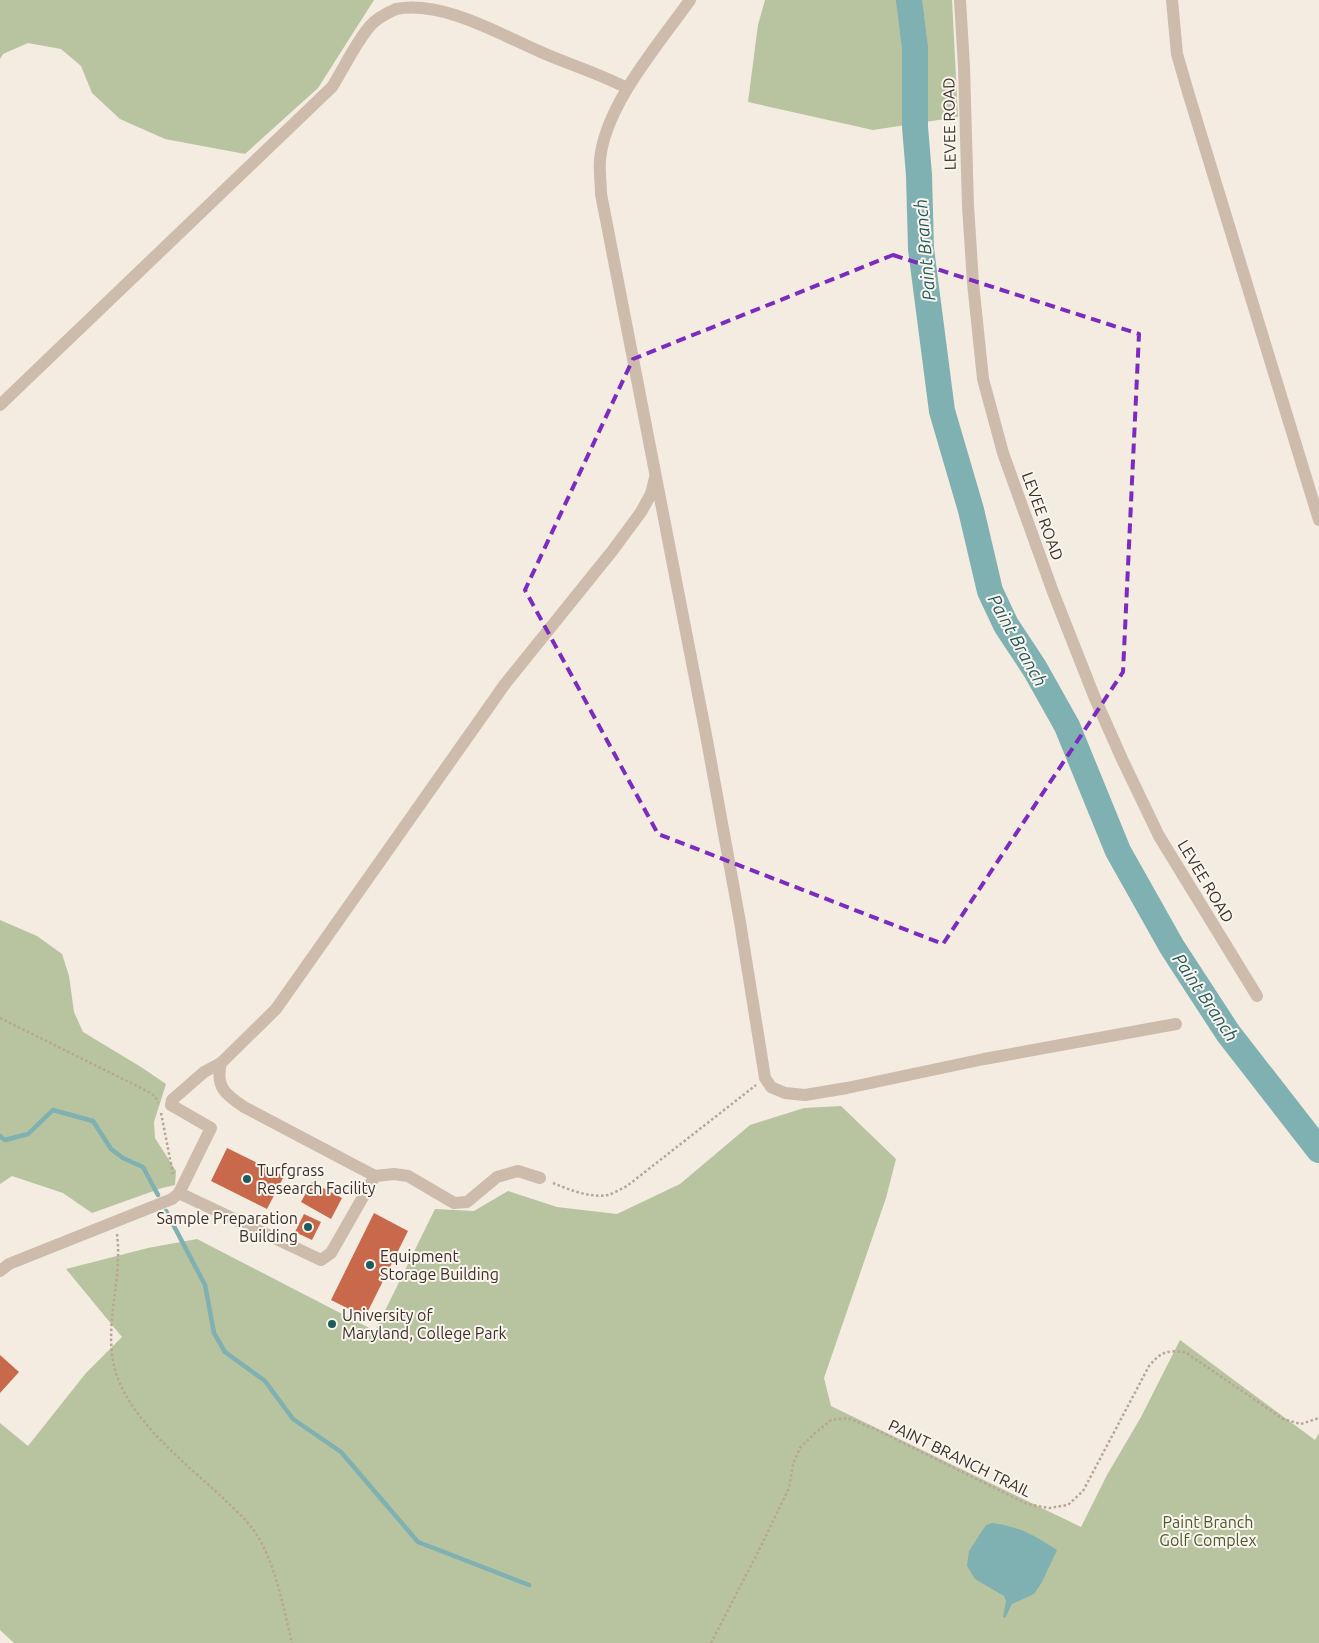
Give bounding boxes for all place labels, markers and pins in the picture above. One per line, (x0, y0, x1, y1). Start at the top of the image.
place label: Turfgrass Research Facility (257, 1161, 376, 1197)
marker: Turfgrass Research Facility (241, 1173, 253, 1185)
place label: Sample Preparation Building (157, 1209, 298, 1245)
marker: Sample Preparation Building (302, 1221, 314, 1233)
place label: Equipment Storage Building (380, 1247, 499, 1283)
marker: Equipment Storage Building (364, 1259, 376, 1271)
place label: University of Maryland, College Park (342, 1306, 507, 1342)
marker: University of Maryland, College Park (326, 1318, 338, 1330)

